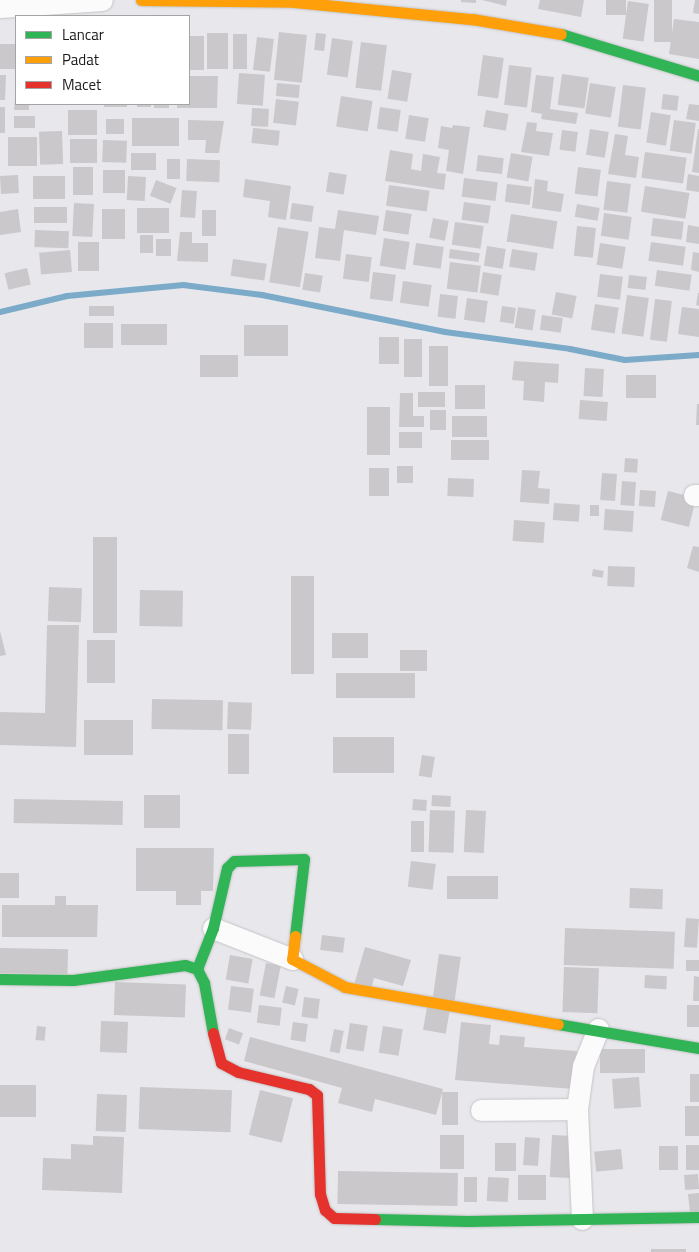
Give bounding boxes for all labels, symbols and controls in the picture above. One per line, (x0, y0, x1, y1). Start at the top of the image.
legend (15, 15, 190, 105)
text: Lancar (62, 23, 104, 46)
text: Padat (62, 48, 99, 71)
text: Macet (62, 73, 101, 96)

